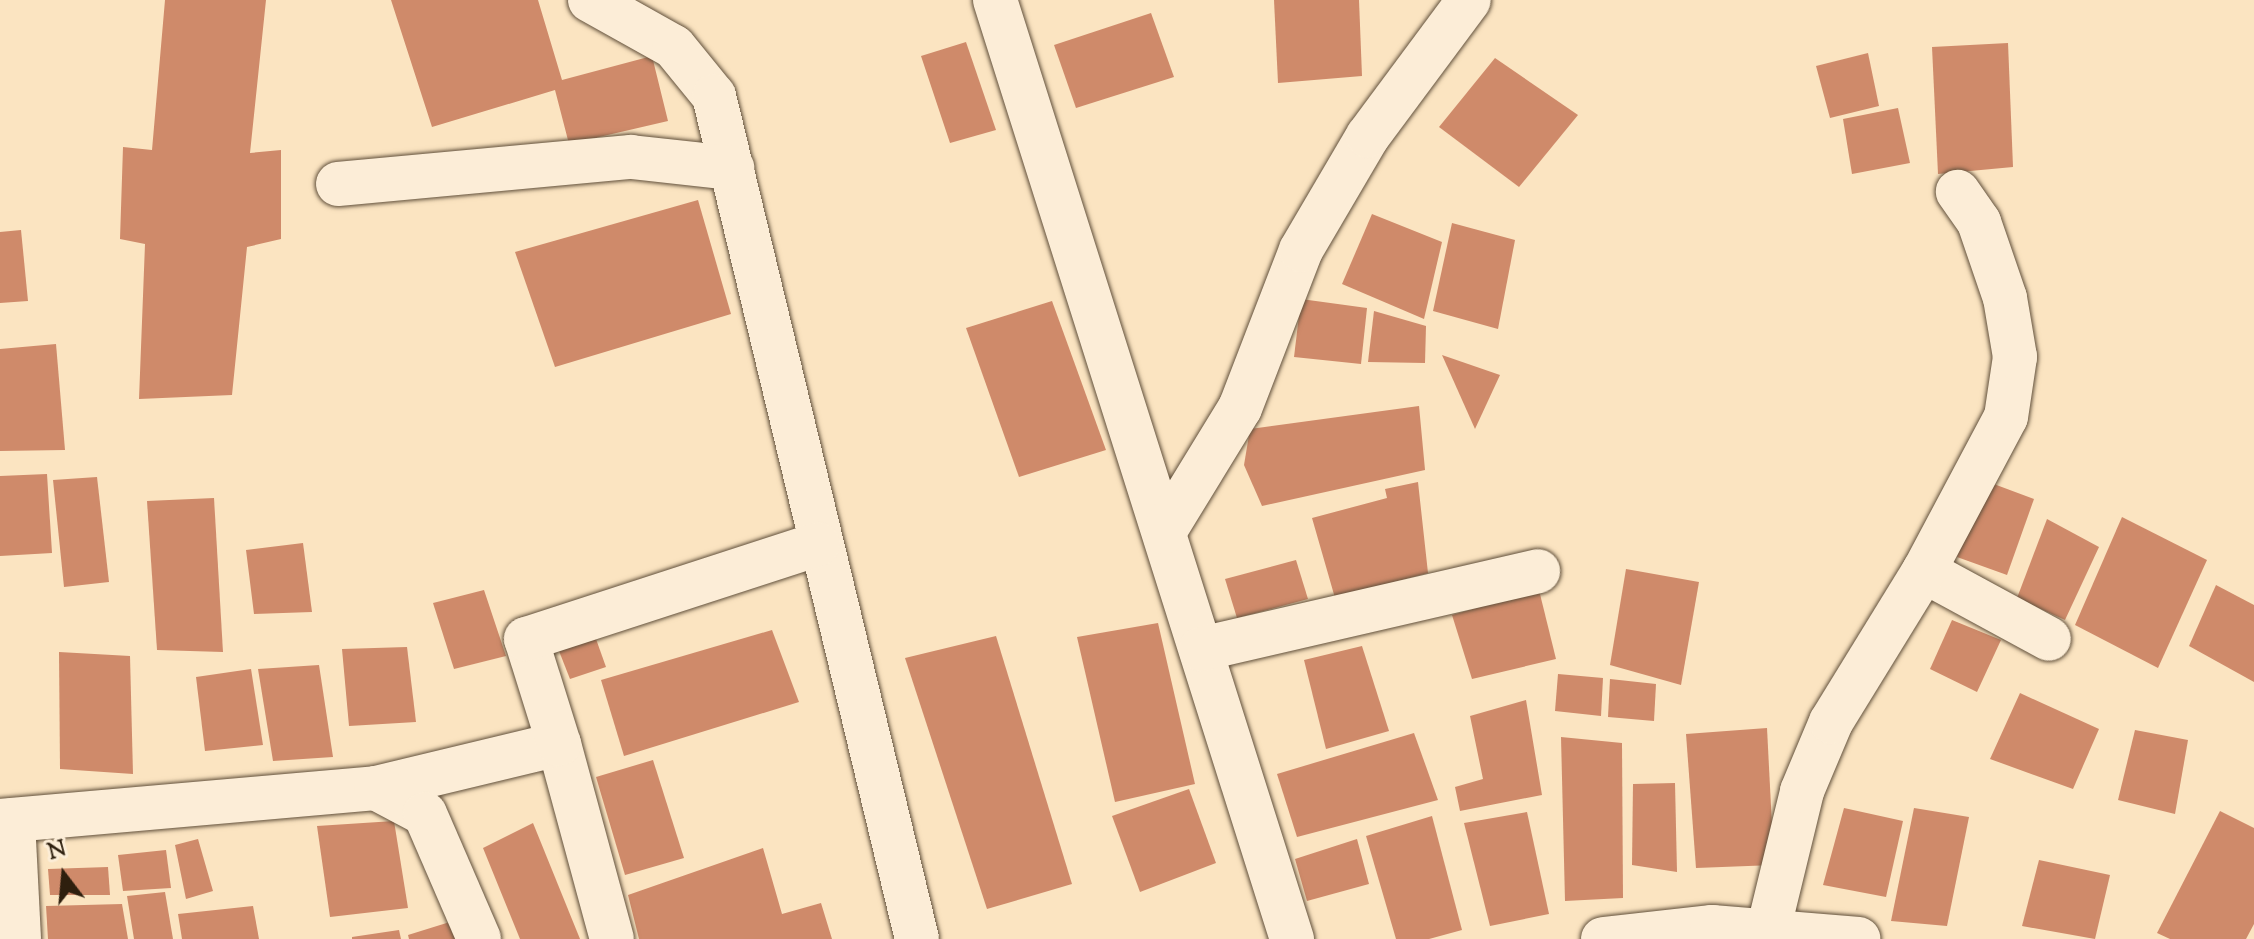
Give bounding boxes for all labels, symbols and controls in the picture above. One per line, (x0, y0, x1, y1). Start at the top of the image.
text: N (45, 834, 70, 870)
north arrow (24, 835, 104, 915)

